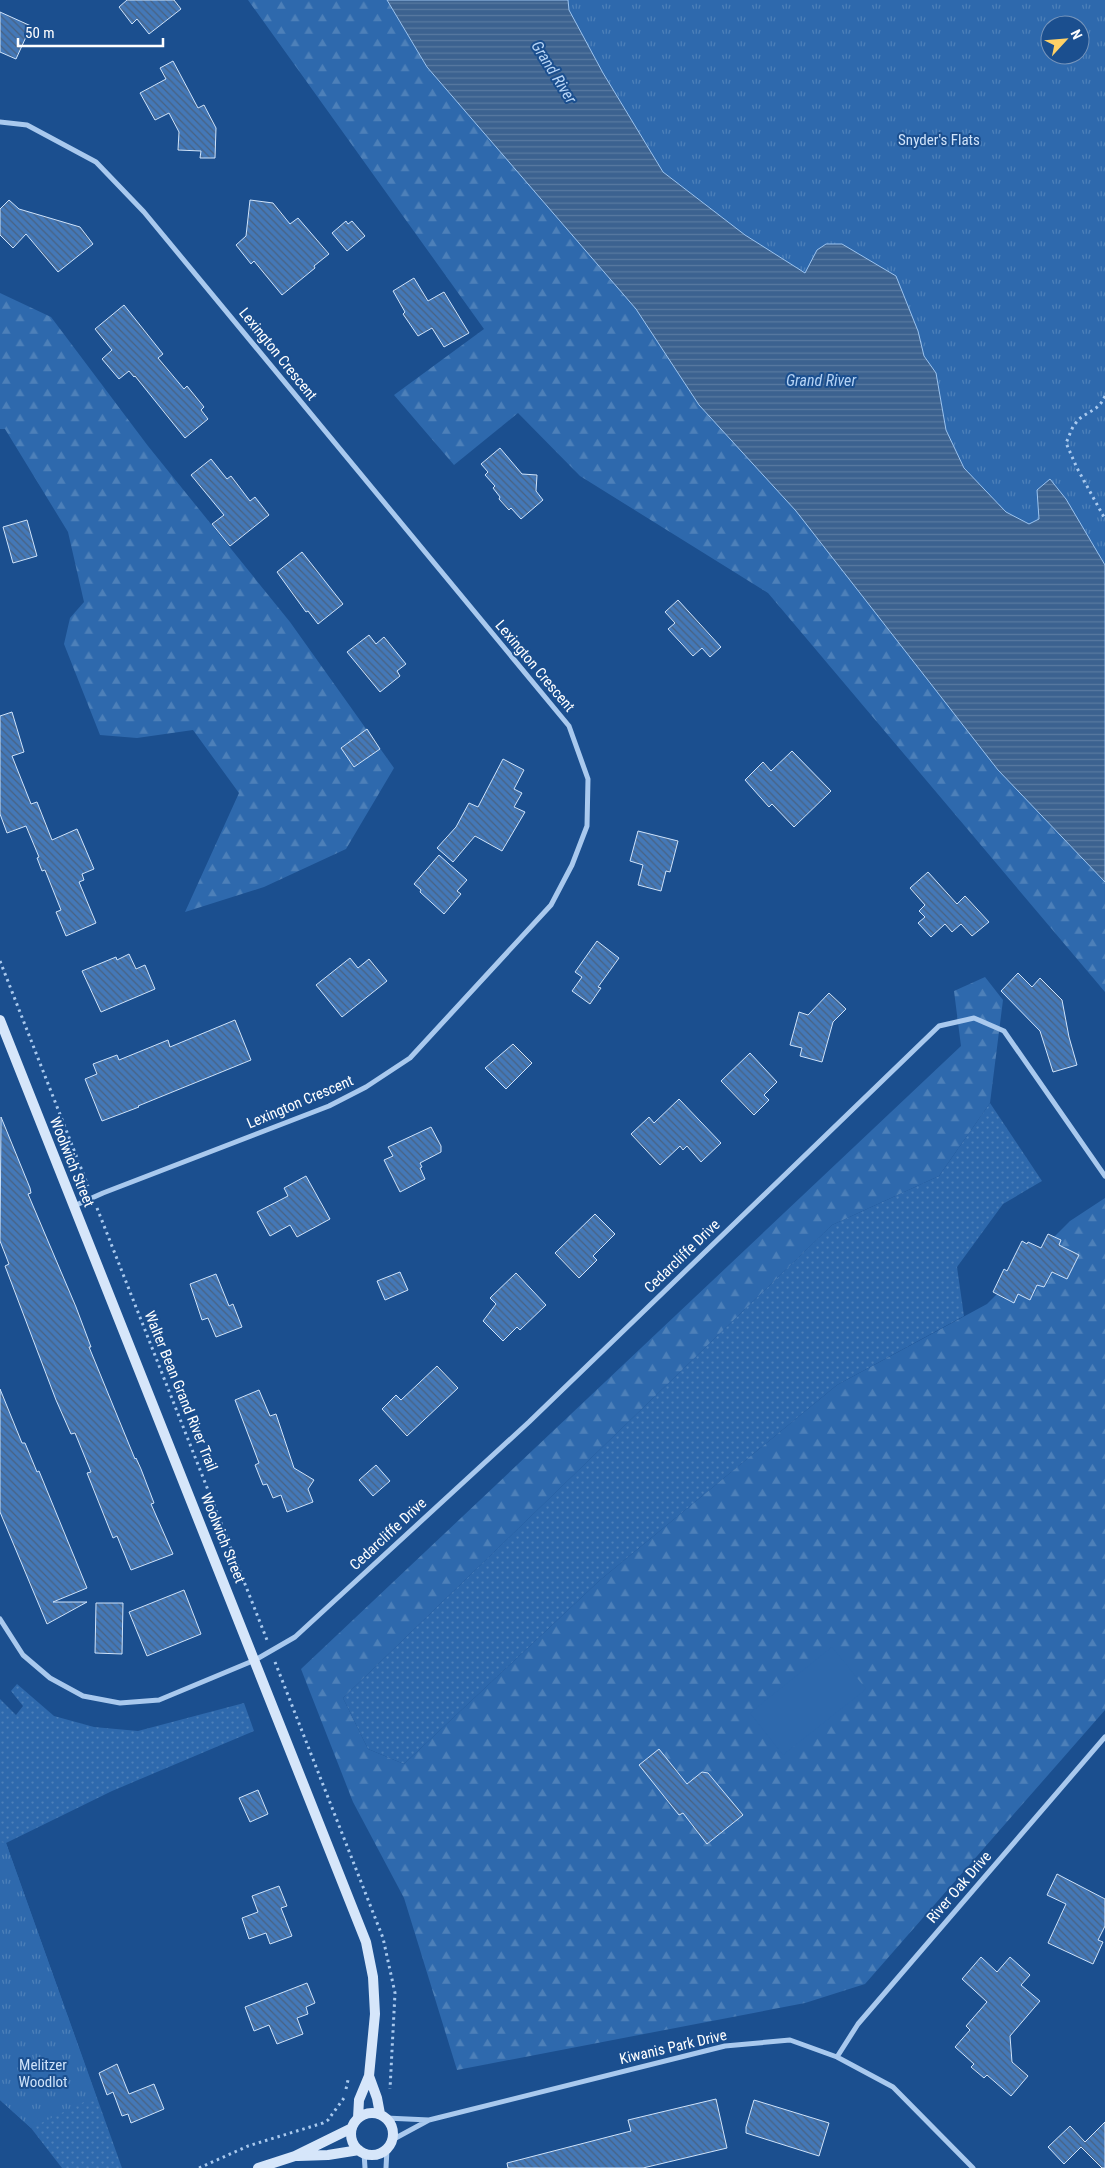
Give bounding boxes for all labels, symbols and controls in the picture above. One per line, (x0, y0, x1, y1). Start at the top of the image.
scale bar (18, 15, 162, 47)
north arrow (1040, 15, 1090, 65)
text: 50 m (25, 24, 55, 42)
text: N (1068, 27, 1086, 42)
water label: Grand River (527, 37, 581, 108)
park label: Snyder's Flats (898, 131, 980, 149)
street label: Lexington Crescent (235, 304, 321, 404)
water label: Grand River (786, 371, 857, 390)
street label: Lexington Crescent (492, 617, 578, 715)
street label: Lexington Crescent (244, 1071, 356, 1133)
street label: Woolwich Street (46, 1114, 98, 1210)
street label: Cedarcliffe Drive (640, 1215, 724, 1297)
street label: Walter Bean Grand River Trail (141, 1308, 221, 1474)
street label: Woolwich Street (197, 1490, 249, 1586)
street label: Cedarcliffe Drive (346, 1494, 430, 1574)
street label: River Oak Drive (923, 1847, 995, 1927)
street label: Kiwanis Park Drive (618, 2026, 728, 2068)
park label: Melitzer Woodlot (18, 2056, 68, 2091)

